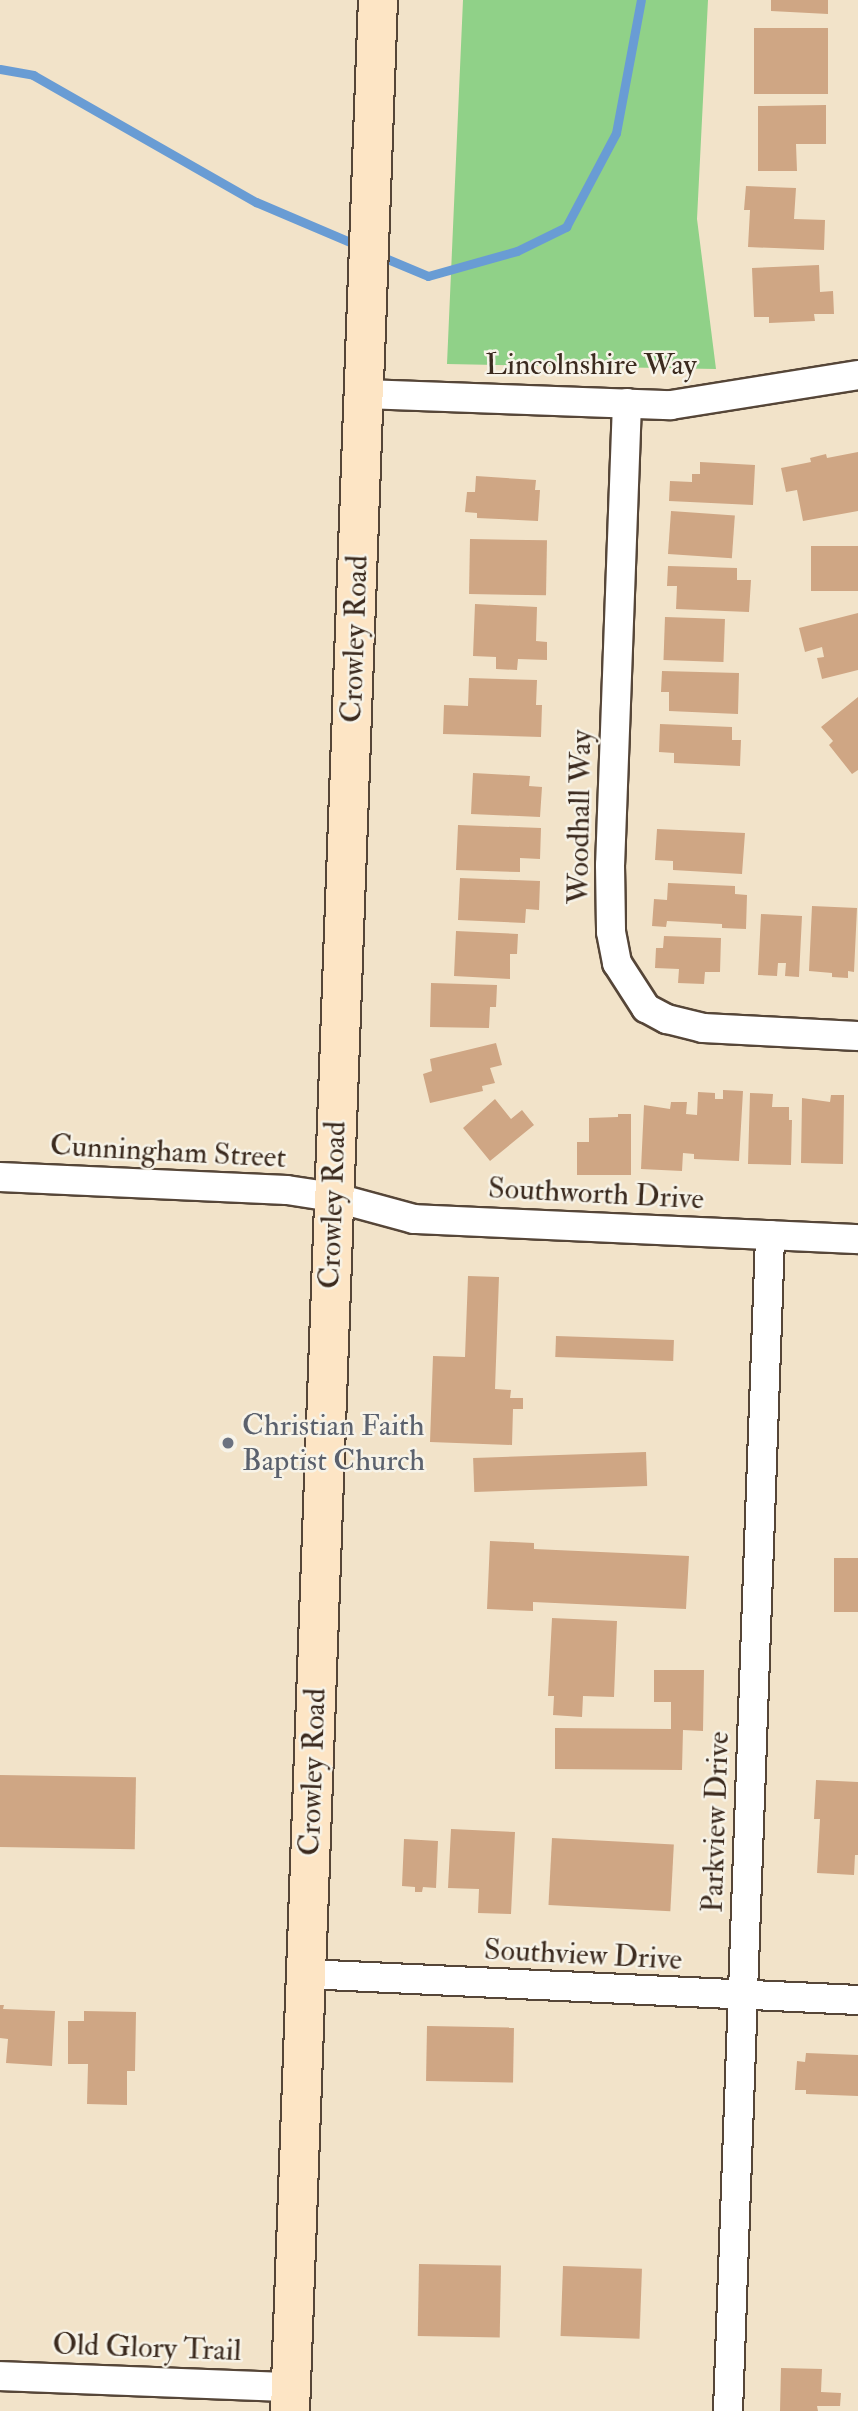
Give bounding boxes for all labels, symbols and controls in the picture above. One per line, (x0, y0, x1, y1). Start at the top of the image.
street label: Lincolnshire Way (485, 347, 697, 383)
street label: Crowley Road (334, 555, 376, 723)
street label: Woodhall Way (560, 730, 600, 904)
street label: Crowley Road (312, 1121, 354, 1289)
street label: Cunningham Street (49, 1128, 287, 1176)
street label: Southworth Drive (487, 1170, 705, 1218)
place label: Christian Faith Baptist Church (242, 1408, 425, 1478)
marker: Christian Faith Baptist Church (220, 1435, 236, 1451)
street label: Crowley Road (292, 1688, 334, 1856)
street label: Parkview Drive (695, 1731, 737, 1913)
street label: Southview Drive (483, 1932, 683, 1978)
street label: Old Glory Trail (52, 2327, 242, 2369)

